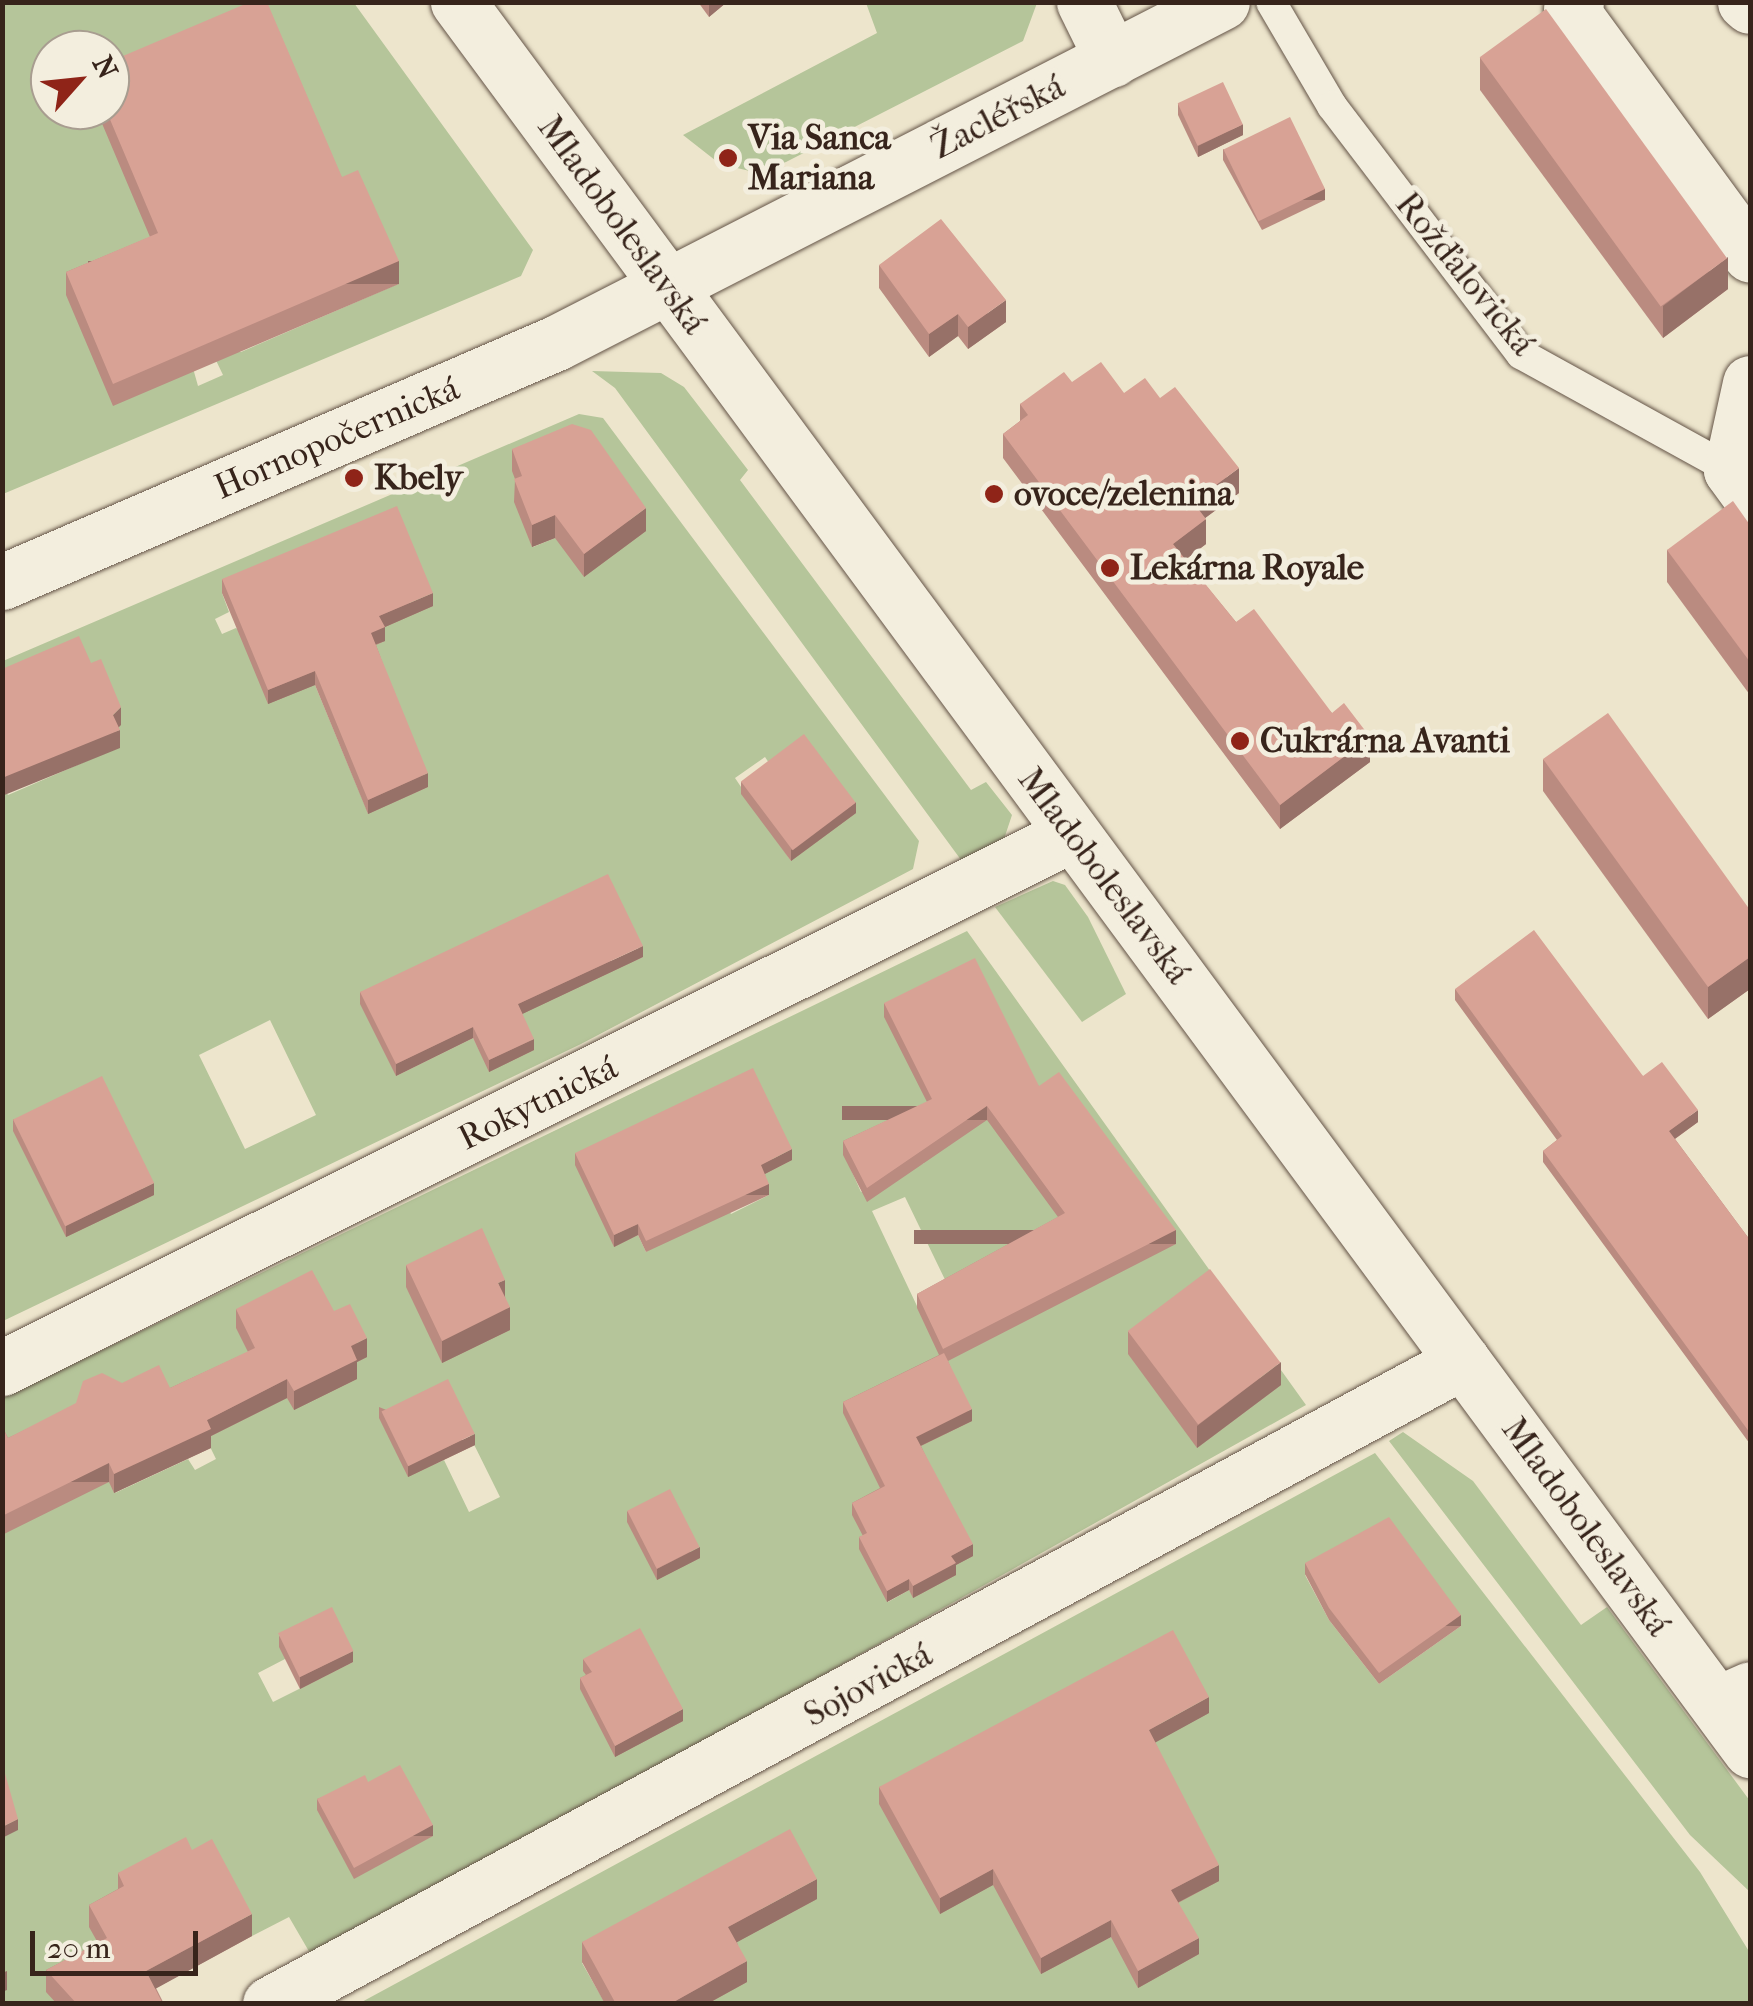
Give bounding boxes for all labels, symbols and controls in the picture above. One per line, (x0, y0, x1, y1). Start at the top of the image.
north arrow (30, 30, 130, 130)
text: N (86, 50, 125, 84)
street label: Žacléřská (924, 66, 1072, 168)
street label: Mladoboleslavská (529, 108, 715, 342)
place label: Via Sanca Mariana (748, 117, 891, 199)
marker: Via Sanca Mariana (717, 147, 739, 169)
street label: Rožďalovická (1386, 184, 1544, 364)
street label: Hornopočernická (208, 368, 466, 508)
place label: Kbely (374, 457, 463, 499)
marker: Kbely (343, 467, 365, 489)
place label: ovoce/zelenina (1014, 473, 1233, 515)
marker: ovoce/zelenina (983, 483, 1005, 505)
place label: Lekárna Royale (1130, 547, 1364, 589)
marker: Lekárna Royale (1099, 557, 1121, 579)
place label: Cukrárna Avanti (1260, 720, 1510, 762)
marker: Cukrárna Avanti (1229, 730, 1251, 752)
street label: Mladoboleslavská (1009, 760, 1199, 992)
street label: Rokytnická (452, 1047, 624, 1159)
street label: Mladoboleslavská (1493, 1410, 1679, 1644)
street label: Sojovická (797, 1634, 939, 1736)
scale bar (35, 1911, 202, 1973)
text: 20 m (47, 1931, 110, 1966)

